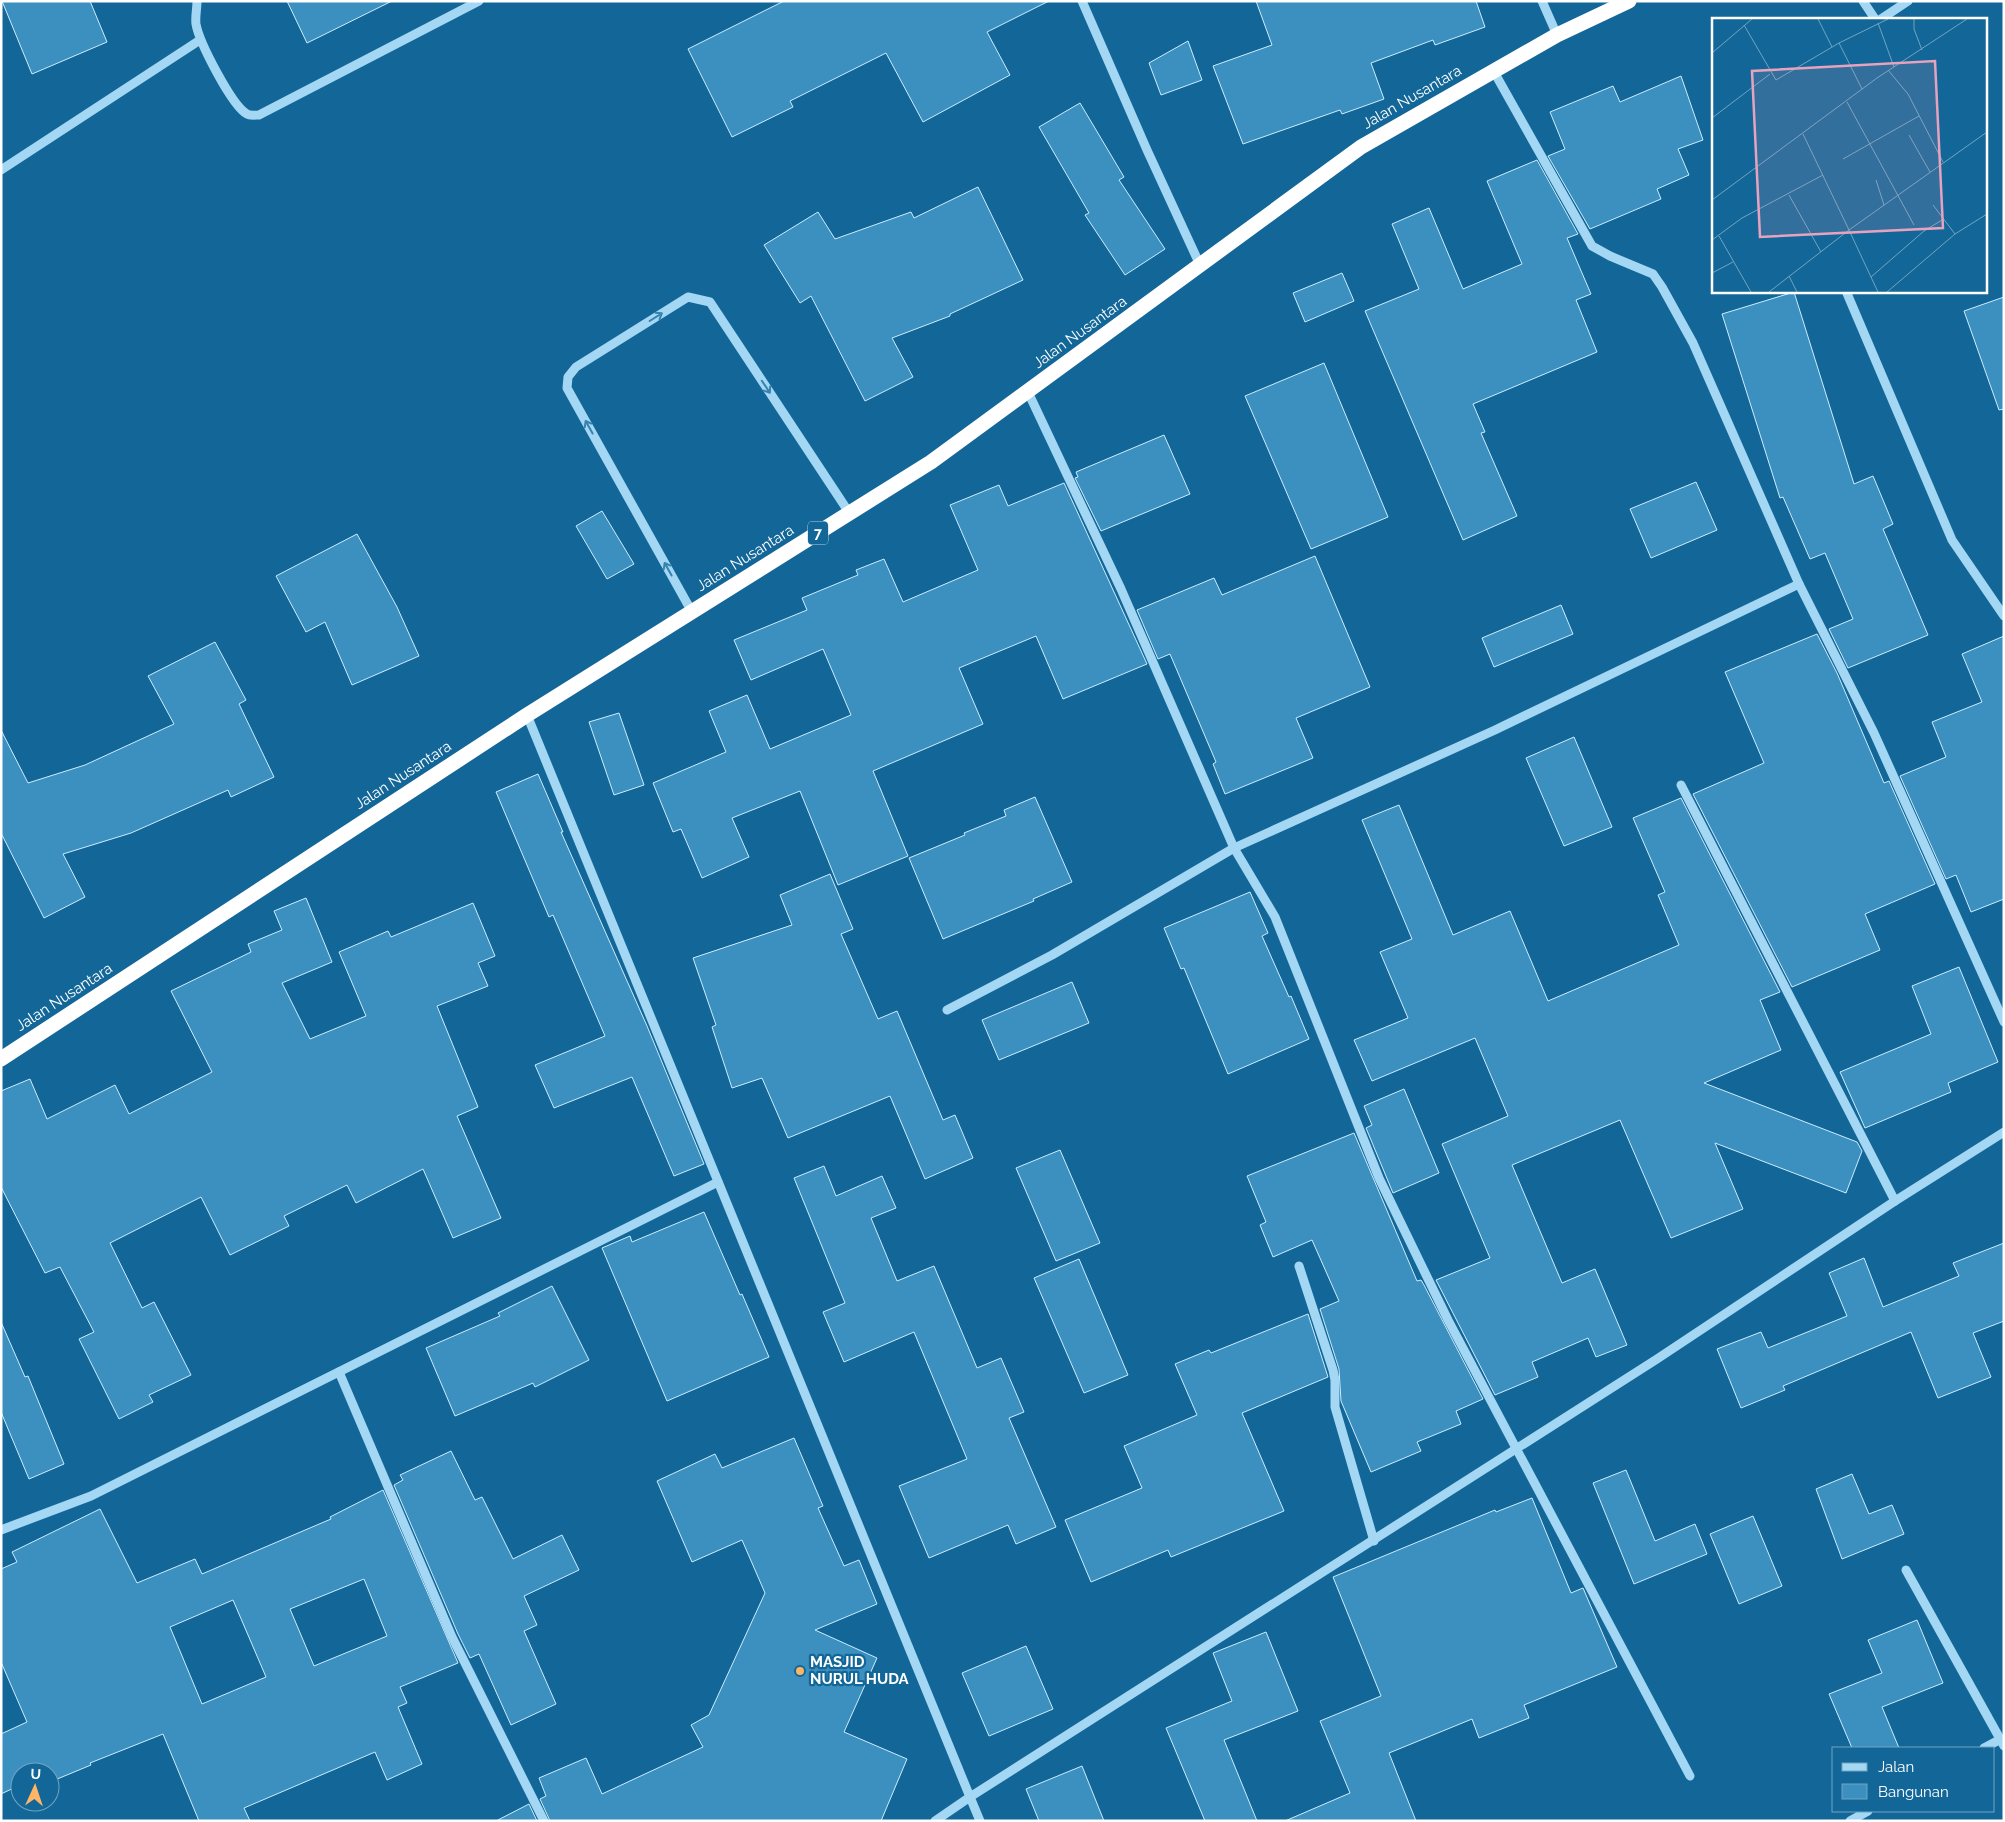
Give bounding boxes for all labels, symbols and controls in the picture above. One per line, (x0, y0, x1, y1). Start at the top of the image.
inset map (1712, 18, 1988, 292)
street label: Jalan Nusantara (1359, 61, 1465, 133)
street label: Jalan Nusantara (1030, 292, 1130, 372)
one-way arrow (648, 312, 662, 322)
one-way arrow (761, 380, 771, 394)
one-way arrow (584, 420, 594, 435)
street label: Jalan Nusantara (693, 521, 797, 595)
road number: 7 (808, 522, 828, 544)
one-way arrow (663, 562, 673, 577)
street label: Jalan Nusantara (351, 737, 455, 813)
street label: Jalan Nusantara (12, 959, 116, 1035)
place label: MASJID NURUL HUDA (810, 1653, 910, 1688)
marker: MASJID NURUL HUDA (794, 1665, 806, 1677)
legend (1832, 1747, 1995, 1812)
text: Jalan (1878, 1758, 1914, 1776)
north arrow (10, 1762, 60, 1812)
text: U (30, 1766, 41, 1782)
text: Bangunan (1878, 1783, 1949, 1801)

